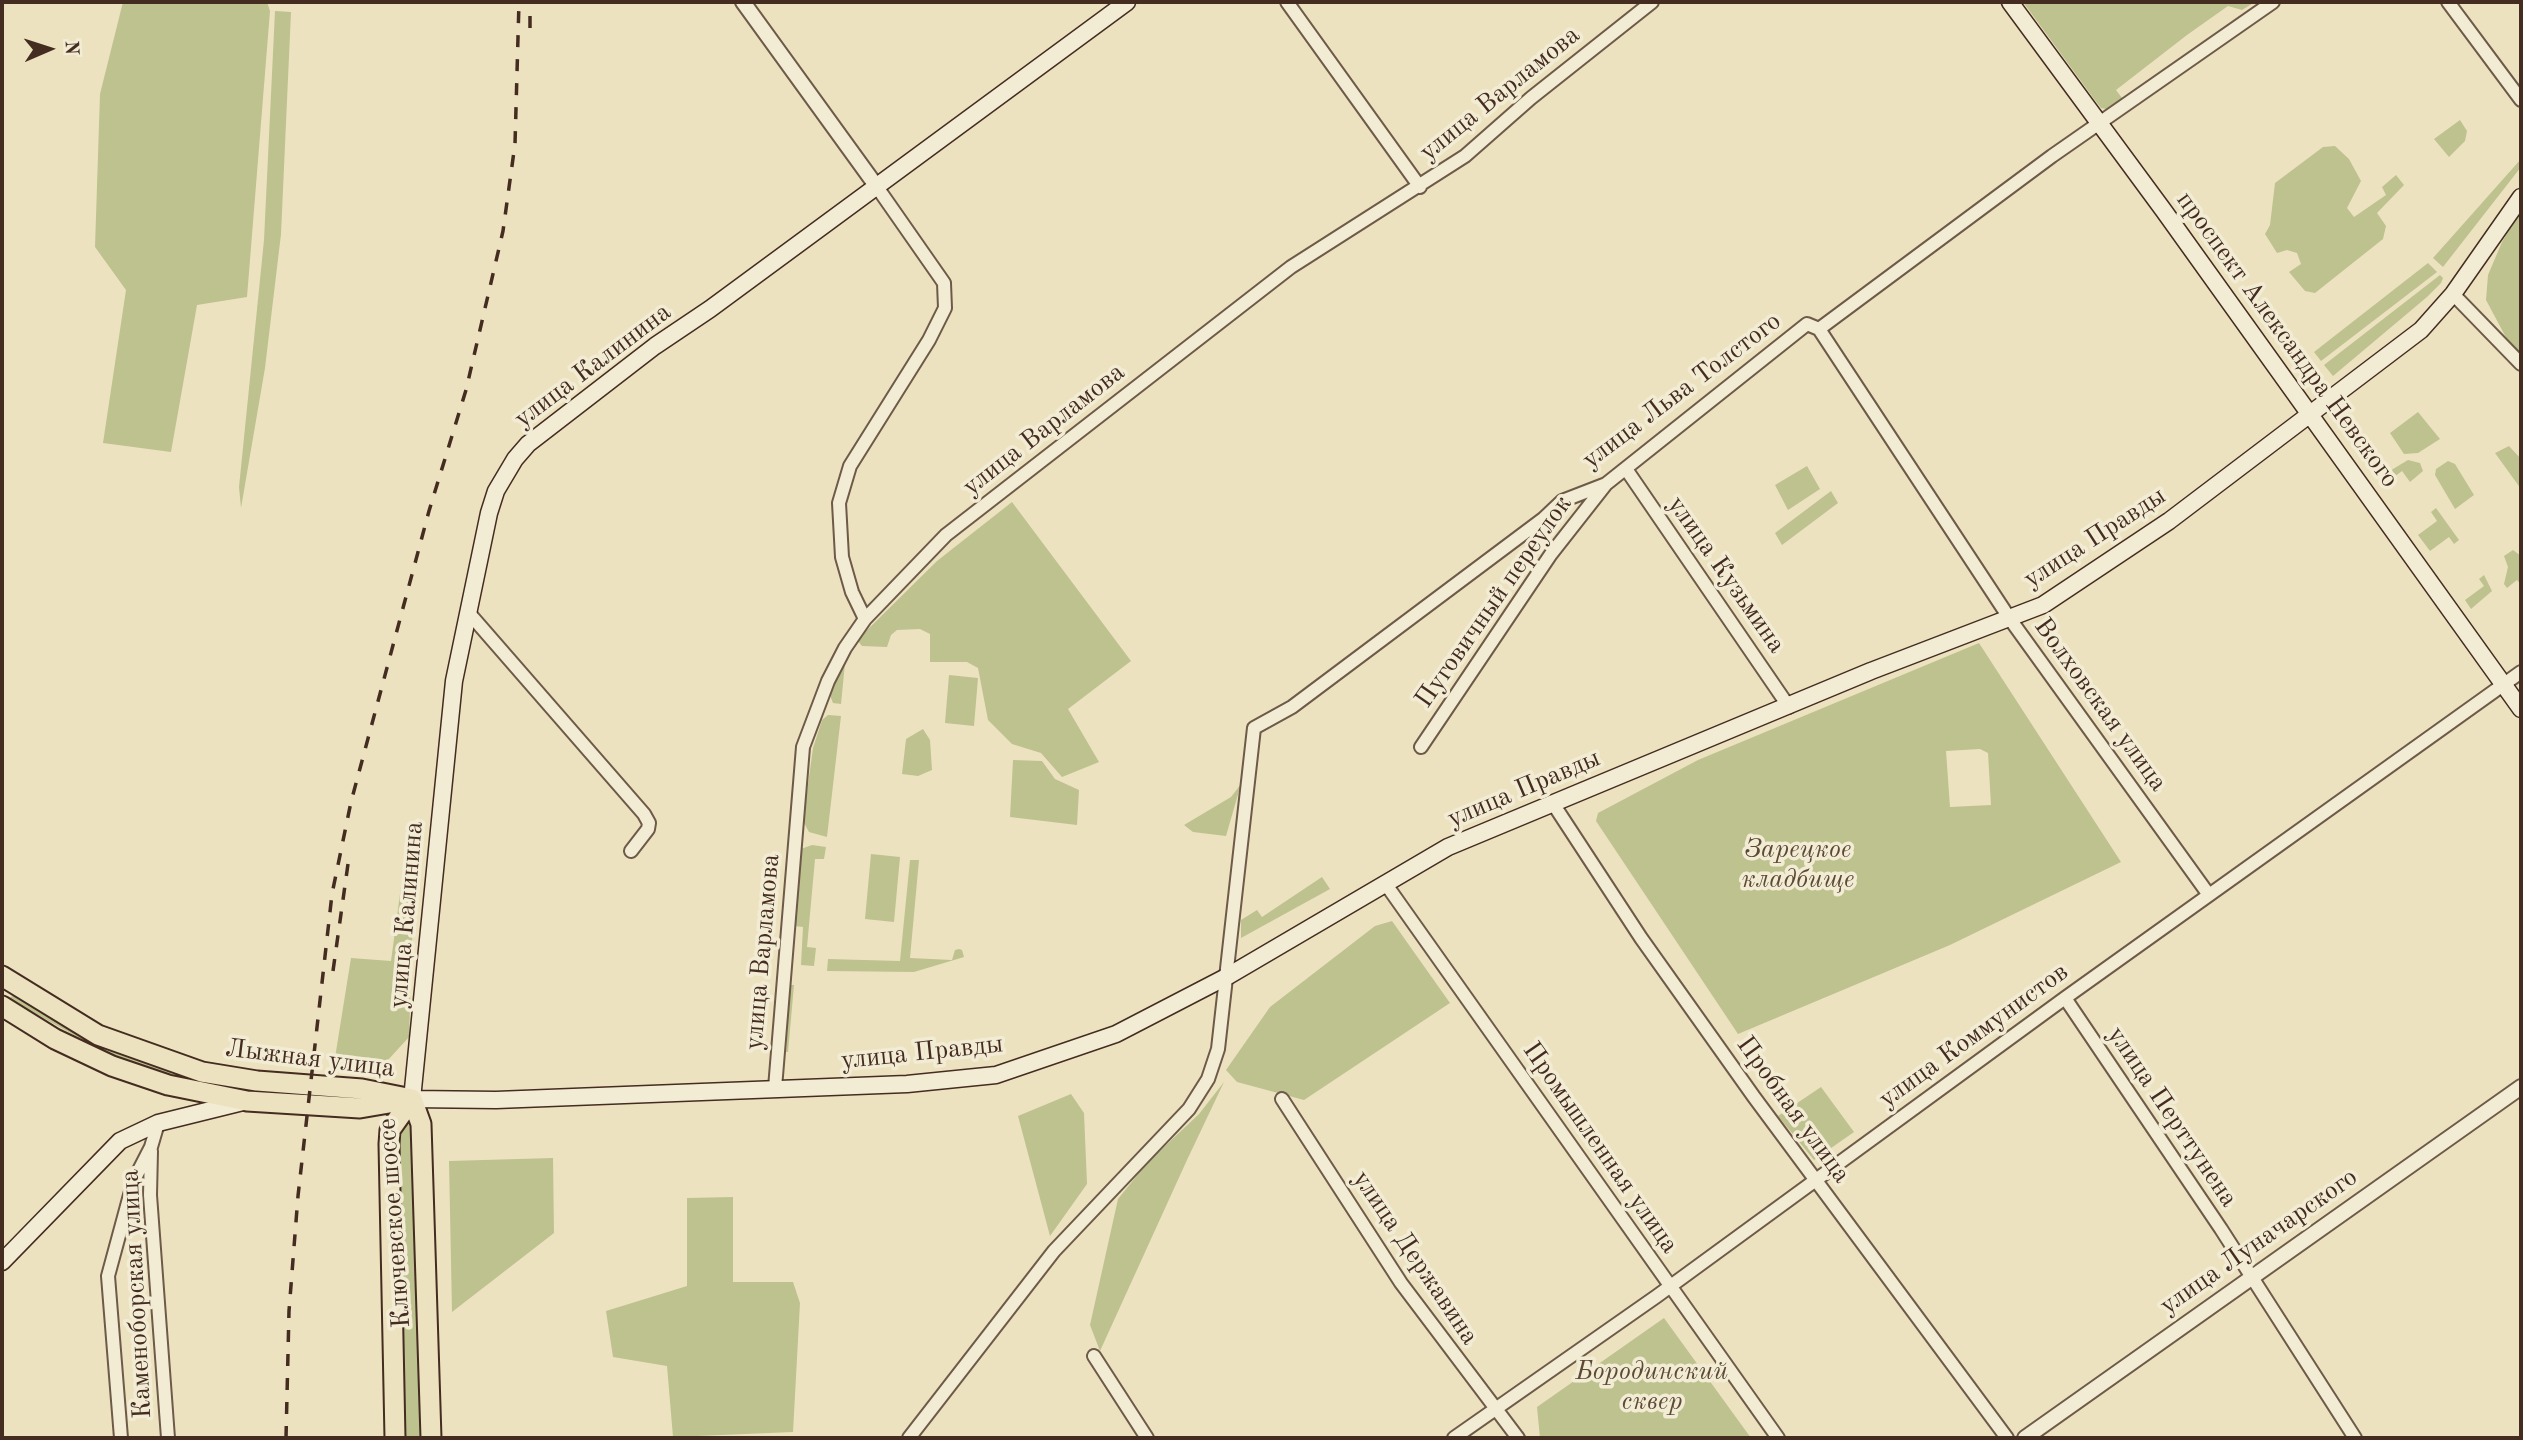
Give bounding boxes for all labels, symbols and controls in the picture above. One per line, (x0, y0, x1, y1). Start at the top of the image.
north arrow (14, 14, 84, 84)
street label: улица Варламова (1414, 20, 1586, 168)
text: N (61, 40, 80, 56)
street label: проспект Александра Невского (2169, 186, 2405, 494)
street label: улица Калинина (509, 297, 677, 435)
street label: улица Льва Толстого (1576, 306, 1788, 476)
street label: улица Варламова (957, 357, 1131, 503)
street label: улица Правды (2018, 481, 2172, 595)
street label: Пуговичный переулок (1409, 490, 1579, 714)
street label: улица Кузьмина (1660, 490, 1792, 660)
street label: Волховская улица (2027, 612, 2173, 798)
street label: улица Правды (1443, 743, 1605, 835)
street label: улица Калинина (383, 820, 431, 1010)
park label: Зарецкое кладбище (1741, 834, 1855, 896)
street label: улица Варламова (739, 852, 787, 1052)
street label: улица Коммунистов (1873, 957, 2075, 1115)
street label: улица Перттунена (2100, 1021, 2244, 1213)
street label: улица Правды (839, 1029, 1005, 1077)
street label: Пробная улица (1729, 1030, 1857, 1190)
street label: Лыжная улица (224, 1033, 396, 1085)
street label: Промышленная улица (1515, 1036, 1685, 1260)
street label: Ключевское шоссе (372, 1117, 418, 1329)
street label: улица Луначарского (2154, 1162, 2364, 1322)
street label: улица Державина (1345, 1165, 1485, 1351)
street label: Каменоборская улица (115, 1169, 159, 1419)
park label: Бородинский сквер (1576, 1356, 1728, 1418)

